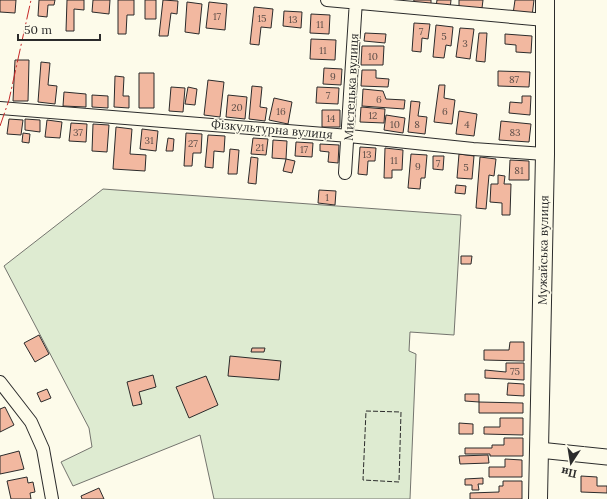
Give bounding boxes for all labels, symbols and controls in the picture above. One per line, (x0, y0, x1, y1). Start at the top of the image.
house number: 17 (213, 10, 222, 23)
house number: 15 (257, 12, 267, 25)
house number: 13 (288, 13, 298, 26)
scale bar (18, 16, 100, 42)
house number: 11 (316, 18, 324, 31)
text: 50 m (24, 22, 52, 37)
house number: 7 (419, 25, 424, 38)
house number: 5 (441, 30, 447, 43)
street label: Мистецька вулиця (341, 33, 361, 141)
house number: 3 (462, 37, 468, 50)
house number: 11 (319, 44, 327, 57)
house number: 10 (368, 50, 378, 63)
house number: 9 (330, 70, 336, 83)
house number: 87 (509, 73, 520, 86)
house number: 7 (326, 89, 331, 102)
house number: 6 (376, 93, 382, 106)
house number: 20 (231, 101, 243, 114)
house number: 16 (276, 105, 286, 118)
house number: 6 (442, 105, 448, 118)
house number: 12 (368, 109, 378, 122)
house number: 14 (326, 112, 336, 125)
street label: Фізкультурна вулиця (211, 116, 333, 142)
house number: 10 (390, 118, 400, 131)
house number: 8 (414, 118, 420, 131)
house number: 4 (464, 118, 470, 131)
house number: 37 (73, 126, 83, 139)
house number: 83 (509, 126, 521, 139)
house number: 31 (144, 134, 154, 147)
house number: 27 (188, 137, 198, 150)
house number: 21 (255, 141, 265, 154)
house number: 17 (300, 143, 309, 156)
house number: 13 (362, 148, 372, 161)
house number: 11 (390, 154, 398, 167)
house number: 7 (436, 157, 441, 170)
house number: 9 (415, 160, 421, 173)
house number: 5 (463, 161, 469, 174)
house number: 81 (514, 164, 524, 177)
house number: 1 (325, 191, 329, 204)
street label: Мужайська вулиця (535, 195, 551, 305)
house number: 75 (510, 365, 520, 378)
north arrow (551, 443, 591, 483)
text: Пн (560, 464, 578, 481)

